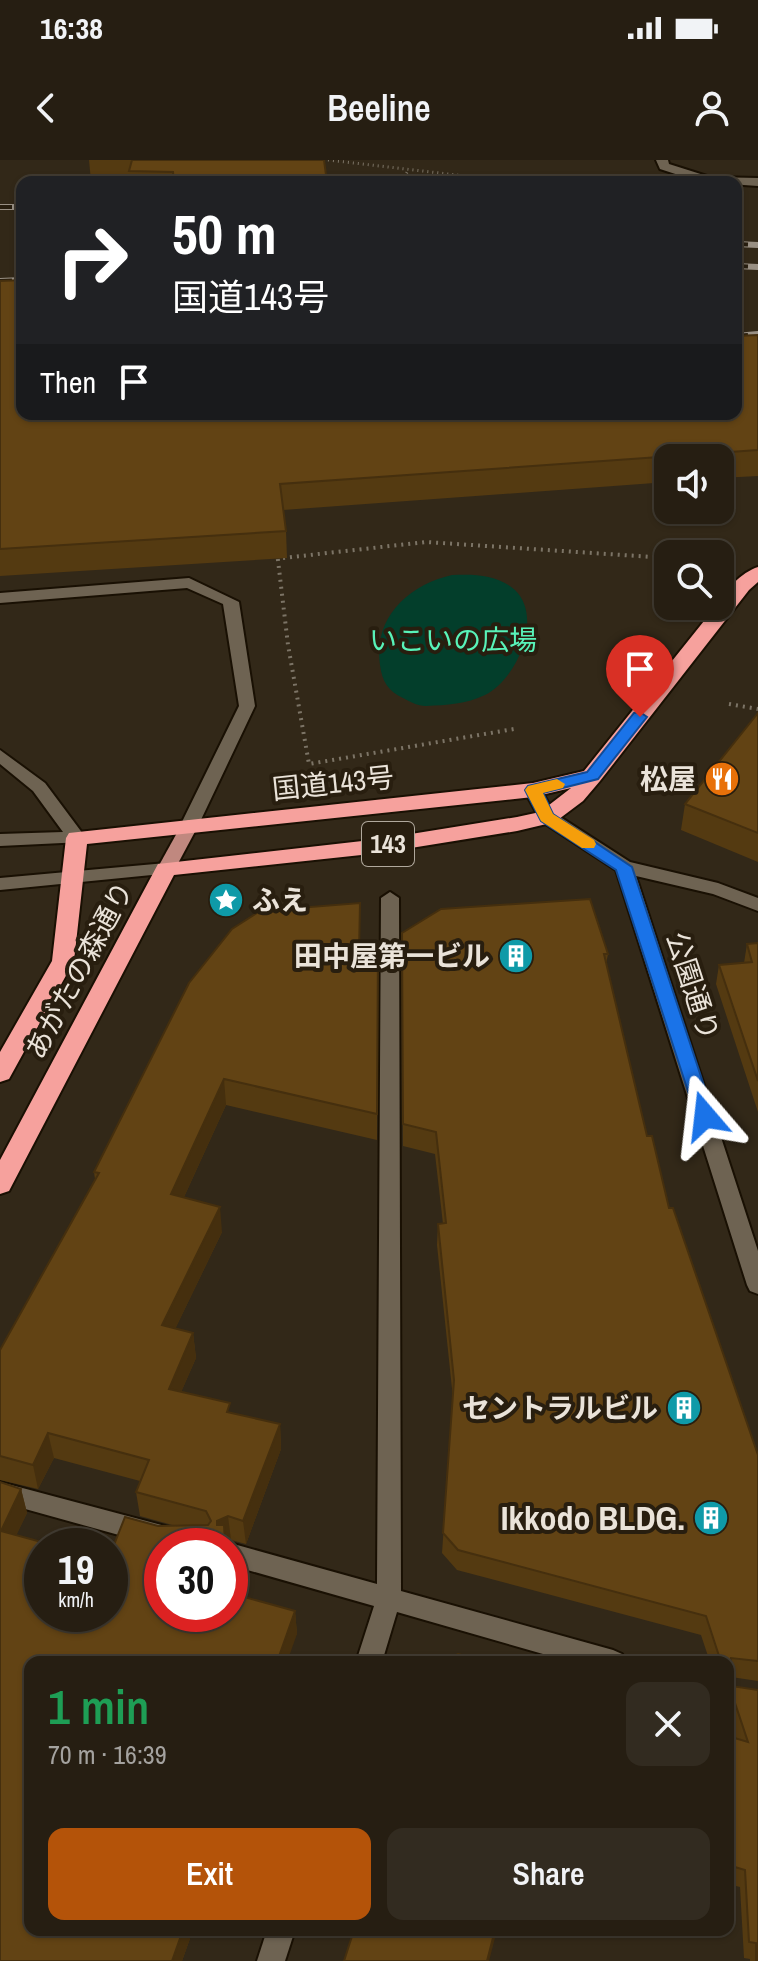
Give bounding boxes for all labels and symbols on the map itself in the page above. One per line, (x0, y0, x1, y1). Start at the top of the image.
park label: いこいの広場 (369, 621, 537, 659)
pin (606, 635, 674, 717)
street label: 国道143号 (270, 758, 396, 808)
place label: 松屋 (640, 760, 696, 798)
restaurant icon: 松屋 (703, 760, 741, 798)
road number: 143 (362, 822, 414, 866)
street label: あがたの森通り (16, 875, 142, 1065)
place icon: ふえ (207, 881, 245, 919)
place label: ふえ (252, 881, 308, 919)
street label: 公園通り (658, 927, 728, 1045)
place label: 田中屋第一ビル (294, 937, 490, 975)
building icon: 田中屋第一ビル (497, 937, 535, 975)
position arrow (663, 1074, 747, 1158)
place label: セントラルビル (462, 1389, 658, 1427)
building icon: セントラルビル (665, 1389, 703, 1427)
place label: Ikkodo BLDG. (501, 1495, 685, 1541)
building icon: Ikkodo BLDG. (692, 1499, 730, 1537)
speed limit sign: 30 (144, 1528, 248, 1632)

